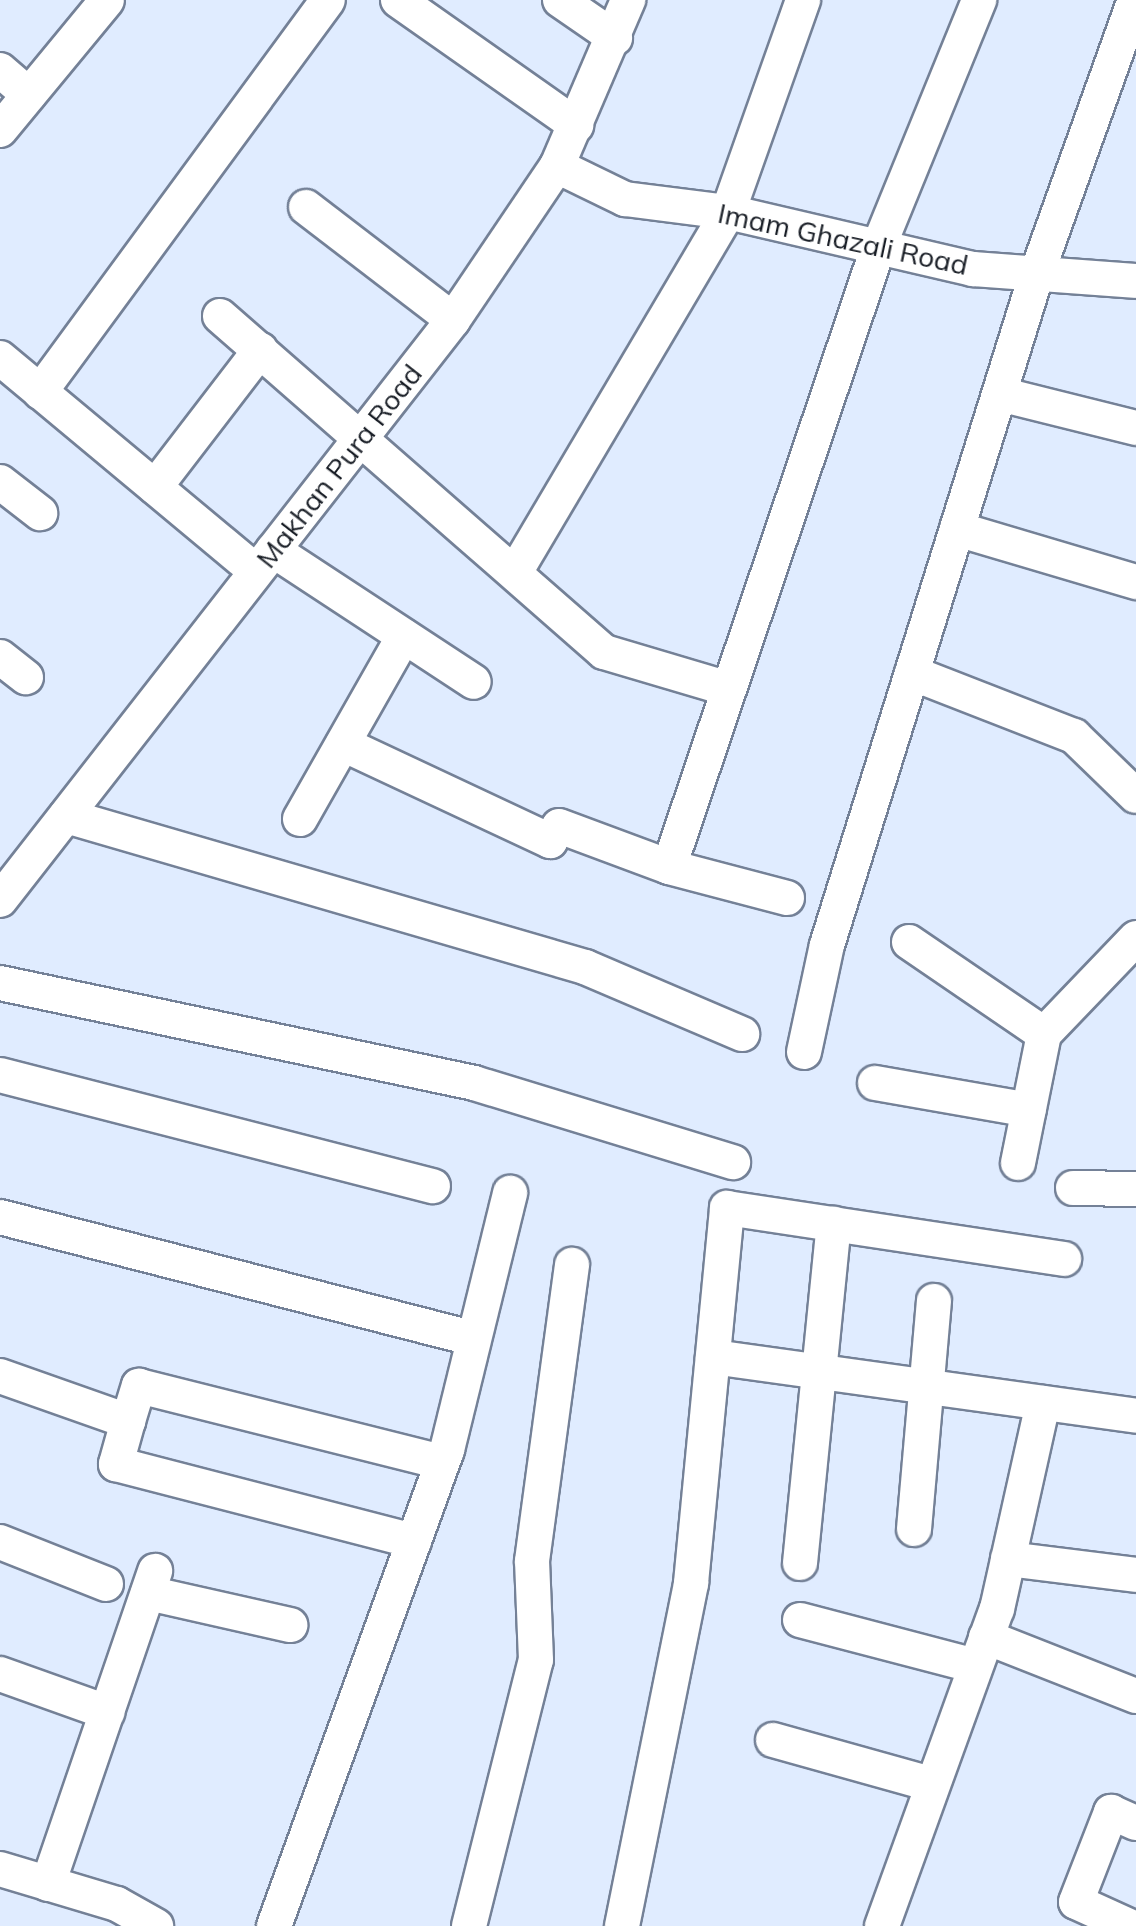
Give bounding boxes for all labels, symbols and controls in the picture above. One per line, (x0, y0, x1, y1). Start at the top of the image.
street label: Imam Ghazali Road (715, 196, 971, 282)
street label: Makhan Pura Road (249, 357, 429, 575)

